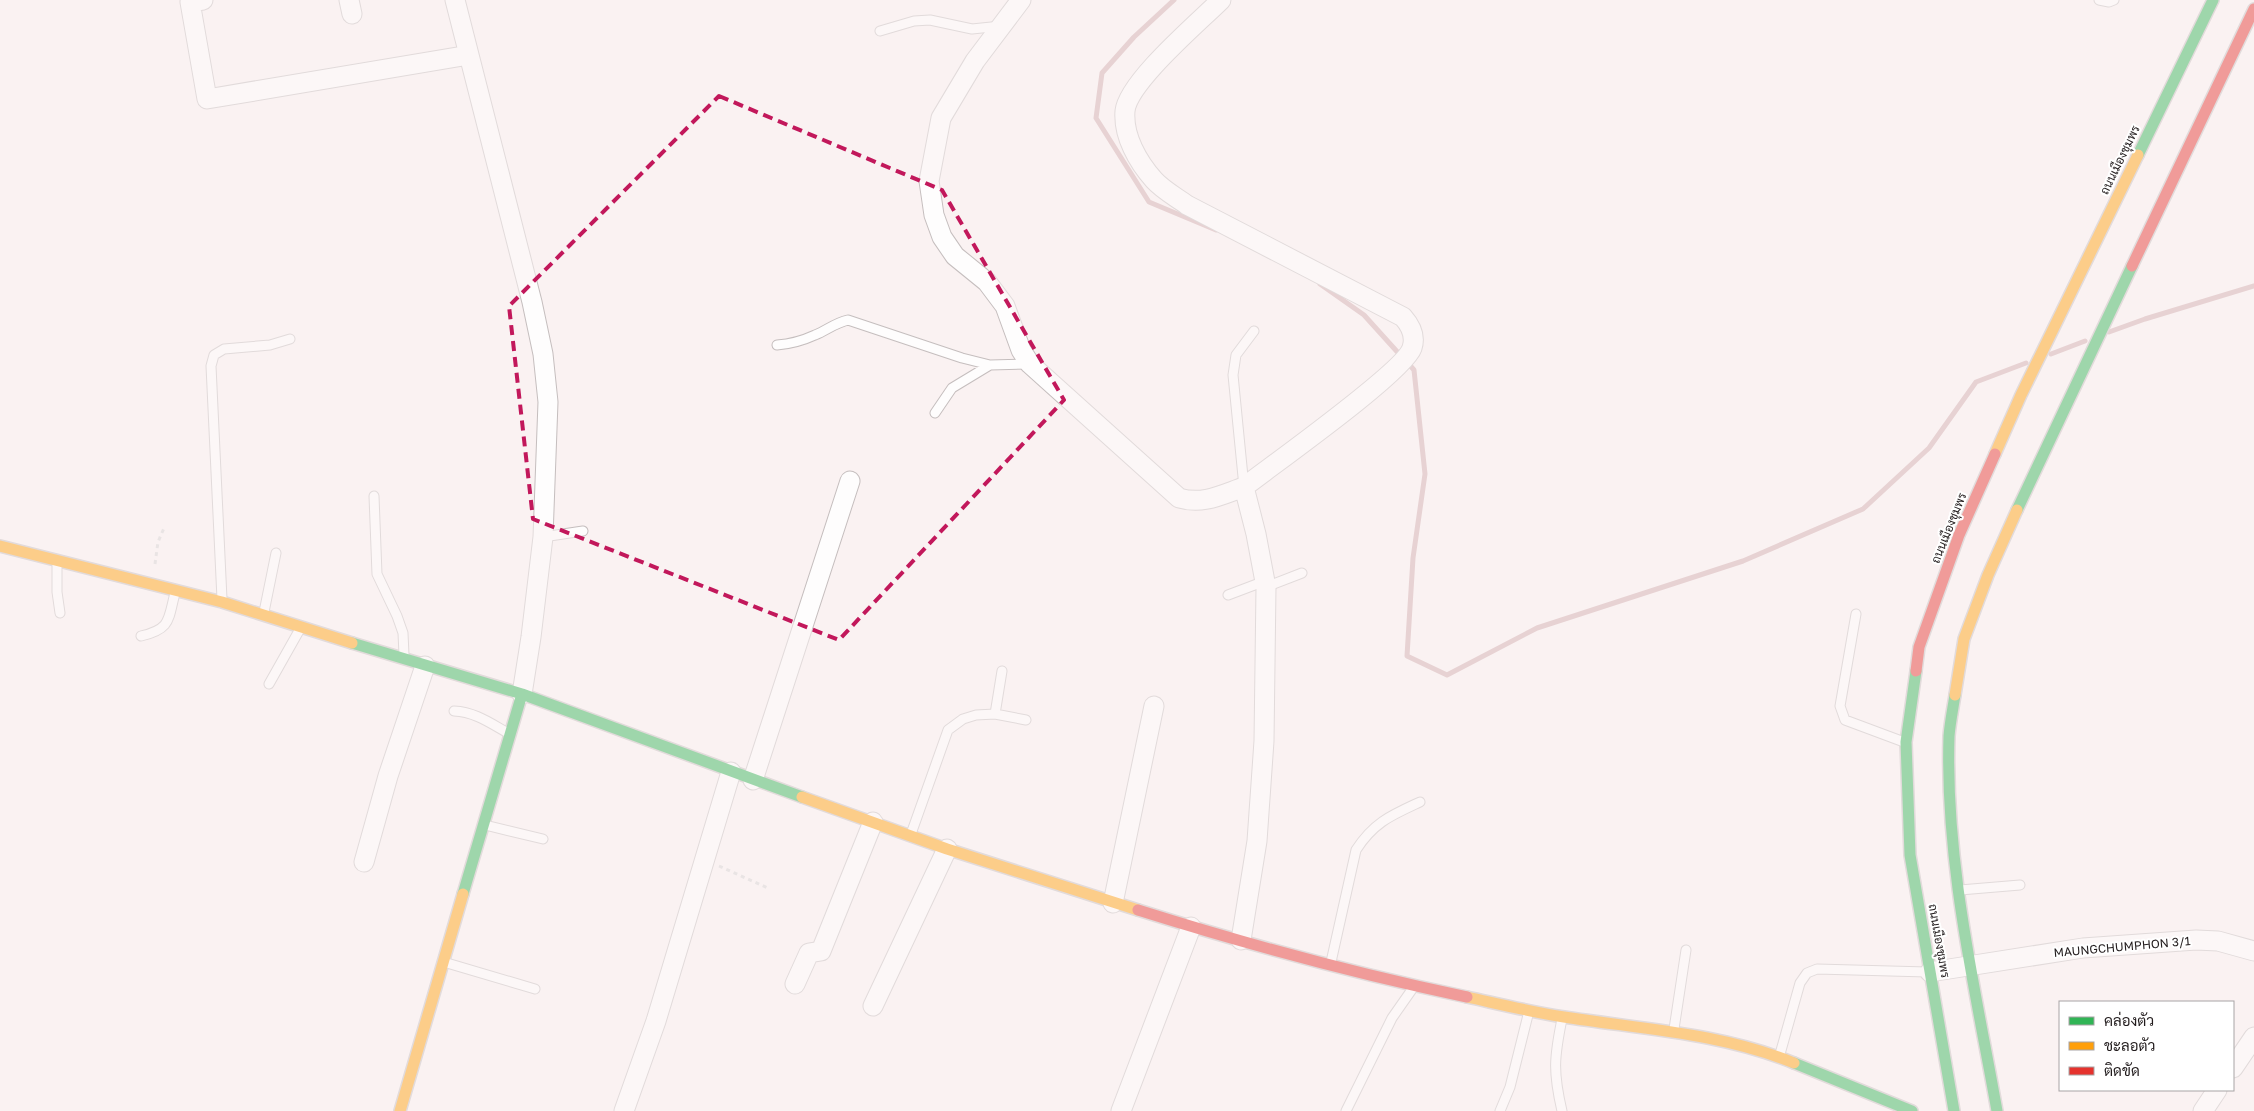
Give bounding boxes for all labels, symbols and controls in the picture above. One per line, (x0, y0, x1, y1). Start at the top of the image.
street label: ถนนเมืองชุมพร (2096, 123, 2145, 198)
street label: ถนนเมืองชุมพร (1928, 490, 1971, 566)
street label: ถนนเมืองชุมพร (1924, 903, 1953, 980)
street label: MAUNGCHUMPHON 3/1 (2053, 933, 2191, 960)
legend (2059, 1001, 2234, 1091)
text: คล่องตัว (2104, 1011, 2154, 1029)
text: ชะลอตัว (2104, 1036, 2155, 1054)
text: ติดขัด (2104, 1061, 2140, 1079)

